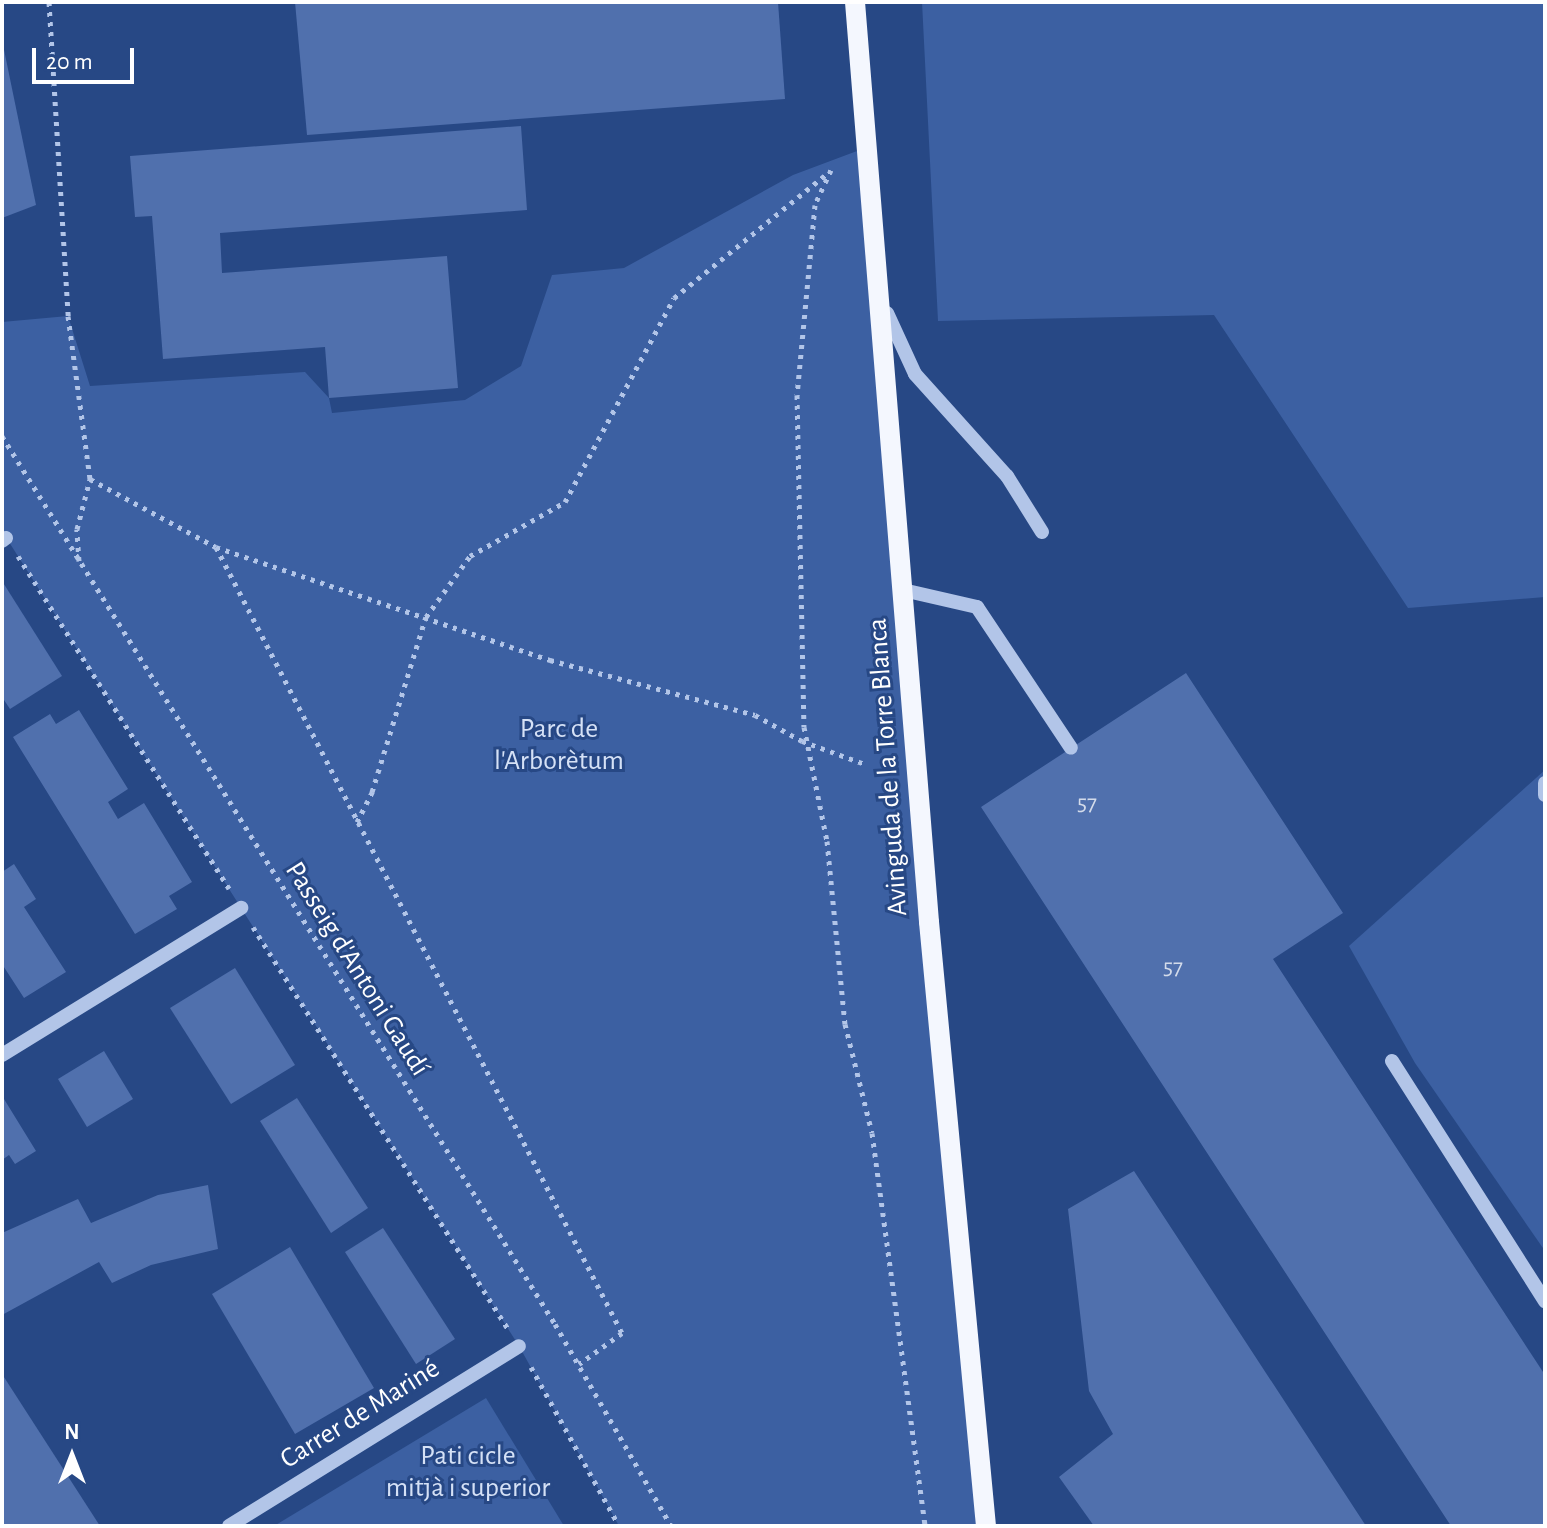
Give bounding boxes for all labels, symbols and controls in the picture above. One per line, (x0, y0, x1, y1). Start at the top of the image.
scale bar (36, 32, 138, 82)
text: 20 m (46, 50, 93, 74)
street label: Avinguda de la Torre Blanca (861, 617, 915, 917)
park label: Parc de l'Arborètum (494, 712, 624, 778)
house number: 57 (1077, 790, 1097, 818)
street label: Passeig d'Antoni Gaudí (278, 856, 436, 1082)
house number: 57 (1163, 954, 1183, 982)
street label: Carrer de Mariné (274, 1352, 446, 1476)
north arrow (32, 1416, 112, 1496)
text: N (64, 1421, 80, 1443)
park label: Pati cicle mitjà i superior (386, 1439, 550, 1505)

